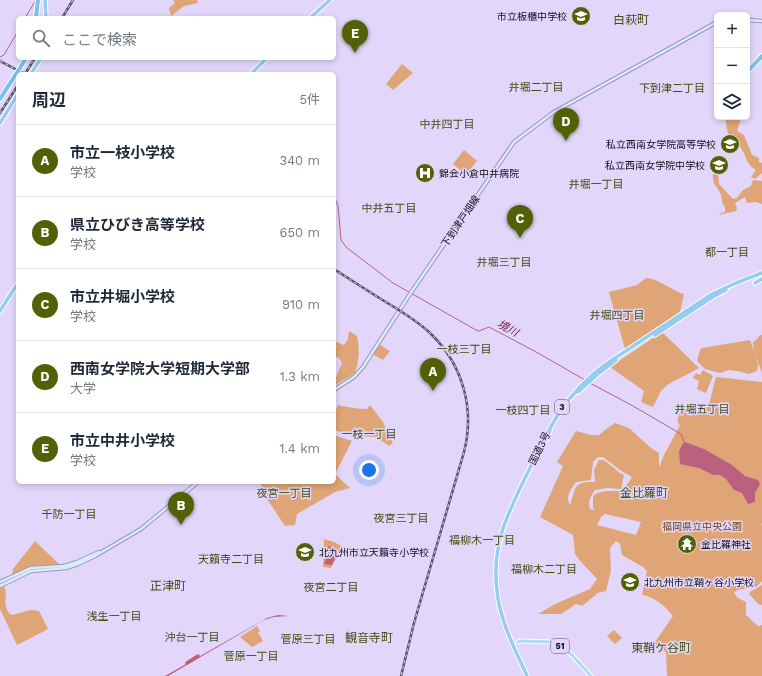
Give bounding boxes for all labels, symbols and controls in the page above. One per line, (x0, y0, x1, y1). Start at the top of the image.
school or university icon: 市立板櫃中学校 (570, 5, 592, 27)
place label: 市立板櫃中学校 (497, 11, 567, 22)
map controls (714, 12, 750, 120)
button: + (714, 12, 750, 48)
district label: 白萩町 (613, 13, 649, 27)
search box (16, 16, 336, 60)
pin: E (342, 20, 368, 53)
icon: search (30, 27, 52, 49)
text: ここで検索 (62, 31, 137, 49)
button: − (714, 48, 750, 84)
district label: 井堀二丁目 (509, 81, 564, 94)
district label: 下到津二丁目 (639, 82, 705, 95)
button: layers (714, 84, 750, 120)
text: 周辺 (32, 90, 66, 110)
text: 5件 (299, 92, 320, 107)
pin: D (553, 108, 579, 141)
district label: 中井四丁目 (420, 118, 475, 131)
school or university icon: 私立西南女学院高等学校 (719, 133, 741, 155)
place label: 私立西南女学院高等学校 (606, 139, 716, 150)
text: 市立一枝小学校 (70, 144, 175, 162)
text: A (41, 153, 49, 168)
text: 340 m (280, 153, 320, 168)
school or university icon: 私立西南女学院中学校 (708, 154, 730, 176)
place label: 私立西南女学院中学校 (605, 160, 705, 171)
hospital icon: 錦会小倉中井病院 (414, 162, 436, 184)
text: 学校 (70, 165, 96, 180)
place label: 錦会小倉中井病院 (439, 168, 519, 179)
district label: 井堀一丁目 (569, 178, 624, 191)
street label: 下到津戸畑線 (439, 193, 482, 249)
district label: 中井五丁目 (362, 202, 417, 215)
pin: C (507, 205, 533, 238)
text: 県立ひびき高等学校 (70, 216, 205, 234)
text: B (41, 225, 49, 240)
text: 650 m (280, 225, 320, 240)
text: 学校 (70, 237, 96, 252)
district label: 都一丁目 (705, 246, 749, 259)
district label: 井堀三丁目 (477, 256, 532, 269)
text: 市立井堀小学校 (70, 288, 175, 306)
text: C (41, 297, 49, 312)
text: 910 m (282, 297, 320, 312)
text: 学校 (70, 309, 96, 324)
district label: 井堀四丁目 (590, 309, 645, 322)
water label: 境川 (495, 318, 521, 340)
district label: 一枝三丁目 (437, 343, 492, 356)
pin: A (420, 358, 446, 391)
text: 西南女学院大学短期大学部 (70, 360, 250, 378)
text: D (40, 369, 50, 384)
text: 1.3 km (280, 369, 320, 384)
text: 大学 (70, 381, 96, 396)
road number: 3 (555, 400, 569, 414)
district label: 井堀五丁目 (675, 403, 730, 416)
district label: 一枝四丁目 (496, 404, 551, 417)
district label: 一枝一丁目 (342, 428, 397, 441)
street label: 国道3号 (527, 430, 552, 467)
text: 市立中井小学校 (70, 432, 175, 450)
text: E (41, 441, 49, 456)
text: 1.4 km (279, 441, 320, 456)
text: 学校 (70, 453, 96, 468)
your location (359, 460, 379, 480)
district label: 金比羅町 (620, 486, 668, 500)
district label: 夜宮一丁目 (257, 487, 312, 500)
pin: B (168, 492, 194, 525)
district label: 千防一丁目 (42, 508, 97, 521)
district label: 夜宮三丁目 (374, 512, 429, 525)
park label: 福岡県立中央公園 (662, 521, 742, 532)
temple icon: 金比羅神社 (676, 533, 698, 555)
district label: 福柳木一丁目 (449, 534, 515, 547)
place label: 金比羅神社 (701, 539, 751, 550)
school or university icon: 北九州市立天籟寺小学校 (294, 541, 316, 563)
place label: 北九州市立天籟寺小学校 (319, 547, 429, 558)
district label: 天籟寺二丁目 (198, 553, 264, 566)
district label: 福柳木二丁目 (511, 563, 577, 576)
school or university icon: 北九州市立鞘ヶ谷小学校 (619, 571, 641, 593)
place label: 北九州市立鞘ヶ谷小学校 (644, 577, 754, 588)
district label: 正津町 (150, 579, 186, 593)
district label: 夜宮二丁目 (304, 581, 359, 594)
district label: 浅生一丁目 (87, 610, 142, 623)
district label: 沖台一丁目 (165, 631, 220, 644)
district label: 観音寺町 (345, 631, 393, 645)
district label: 菅原三丁目 (281, 633, 336, 646)
road number: 51 (551, 639, 569, 653)
district label: 東鞘ケ谷町 (631, 641, 691, 655)
district label: 菅原一丁目 (224, 650, 279, 663)

